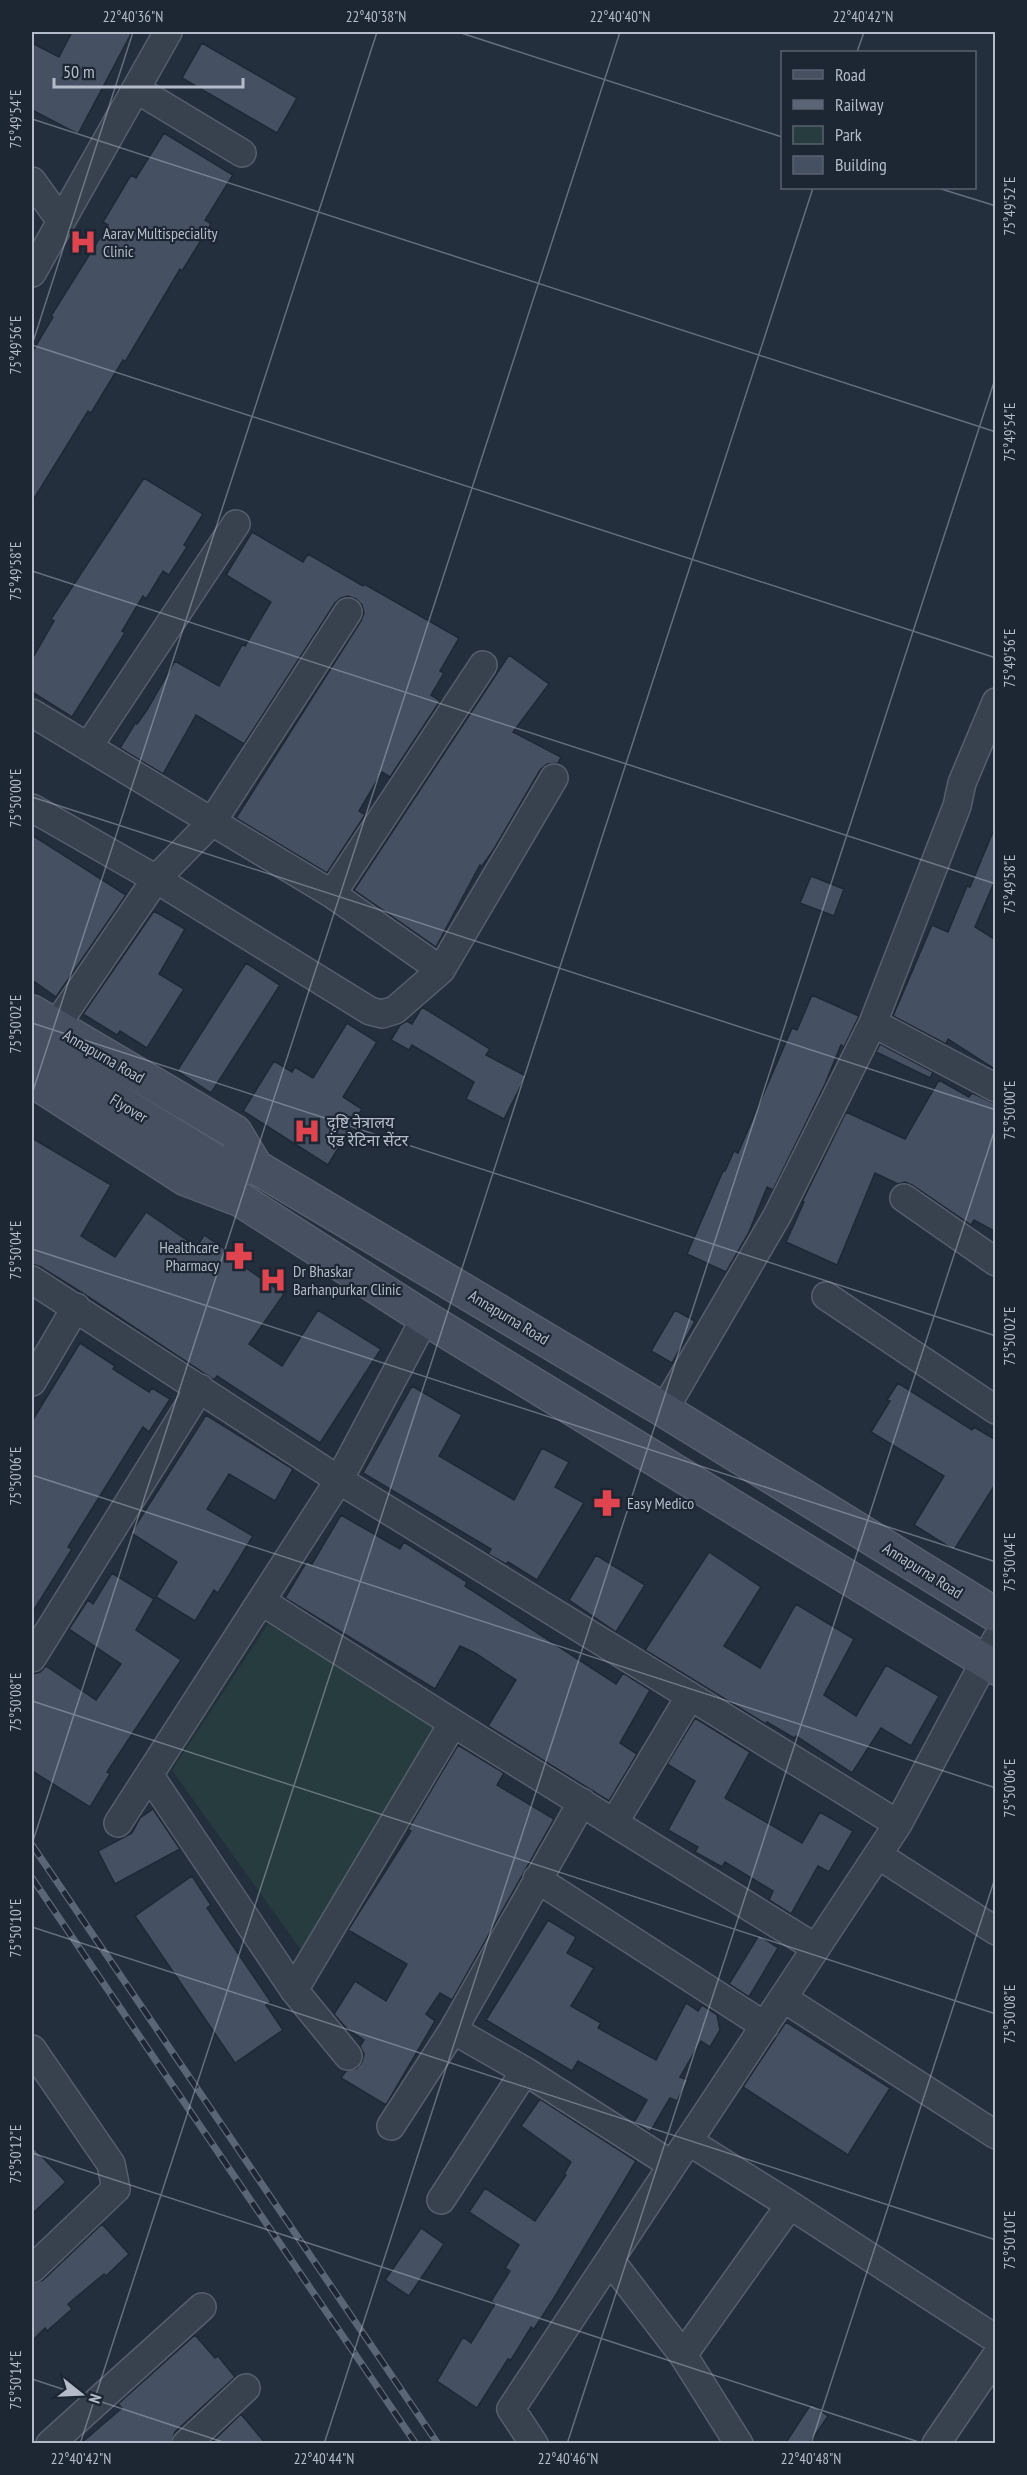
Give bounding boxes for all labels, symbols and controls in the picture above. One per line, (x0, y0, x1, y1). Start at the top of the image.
text: 22°40'36"N (103, 7, 163, 26)
text: 22°40'38"N (346, 7, 406, 26)
text: 22°40'40"N (590, 7, 650, 26)
text: 22°40'42"N (833, 7, 893, 26)
scale bar (54, 51, 243, 89)
legend (781, 51, 976, 189)
text: 50 m (63, 60, 95, 83)
text: Road (835, 63, 866, 86)
text: 75°49'54"E (6, 89, 25, 149)
text: Railway (835, 93, 884, 116)
text: Park (835, 123, 862, 146)
text: Building (835, 153, 887, 176)
text: 75°49'52"E (1000, 176, 1019, 236)
place label: Aarav Multispeciality Clinic (103, 223, 218, 261)
hospital icon: Aarav Multispeciality Clinic (68, 227, 98, 257)
text: 75°49'56"E (6, 315, 25, 375)
text: 75°49'54"E (1000, 402, 1019, 462)
text: 75°49'58"E (6, 541, 25, 601)
text: 75°49'56"E (1000, 628, 1019, 688)
text: 75°50'00"E (6, 768, 25, 828)
text: 75°49'58"E (1000, 854, 1019, 914)
text: 75°50'02"E (6, 994, 25, 1054)
street label: Annapurna Road (60, 1025, 148, 1087)
text: 75°50'00"E (1000, 1080, 1019, 1140)
street label: Flyover (107, 1089, 152, 1127)
place label: दृष्टि नेत्रालय एंड रेटिना सेंटर (327, 1112, 409, 1150)
hospital icon: दृष्टि नेत्रालय एंड रेटिना सेंटर (292, 1116, 322, 1146)
text: 75°50'04"E (6, 1220, 25, 1280)
place label: Healthcare Pharmacy (159, 1237, 219, 1275)
pharmacy icon: Healthcare Pharmacy (224, 1241, 254, 1271)
place label: Dr Bhaskar Barhanpurkar Clinic (293, 1261, 401, 1299)
hospital icon: Dr Bhaskar Barhanpurkar Clinic (258, 1265, 288, 1295)
street label: Annapurna Road (465, 1285, 553, 1349)
text: 75°50'02"E (1000, 1306, 1019, 1366)
text: 75°50'06"E (6, 1446, 25, 1506)
pharmacy icon: Easy Medico (592, 1488, 622, 1518)
place label: Easy Medico (627, 1493, 694, 1513)
text: 75°50'04"E (1000, 1532, 1019, 1592)
street label: Annapurna Road (879, 1538, 967, 1602)
text: 75°50'08"E (6, 1672, 25, 1732)
text: 75°50'06"E (1000, 1758, 1019, 1818)
text: 75°50'10"E (6, 1898, 25, 1958)
text: 75°50'08"E (1000, 1984, 1019, 2044)
text: 75°50'12"E (6, 2124, 25, 2184)
text: 75°50'10"E (1000, 2210, 1019, 2270)
text: 75°50'14"E (6, 2350, 25, 2410)
north arrow (51, 2364, 111, 2424)
text: N (84, 2391, 106, 2406)
text: 22°40'42"N (51, 2449, 111, 2468)
text: 22°40'44"N (294, 2449, 354, 2468)
text: 22°40'46"N (538, 2449, 598, 2468)
text: 22°40'48"N (781, 2449, 841, 2468)

